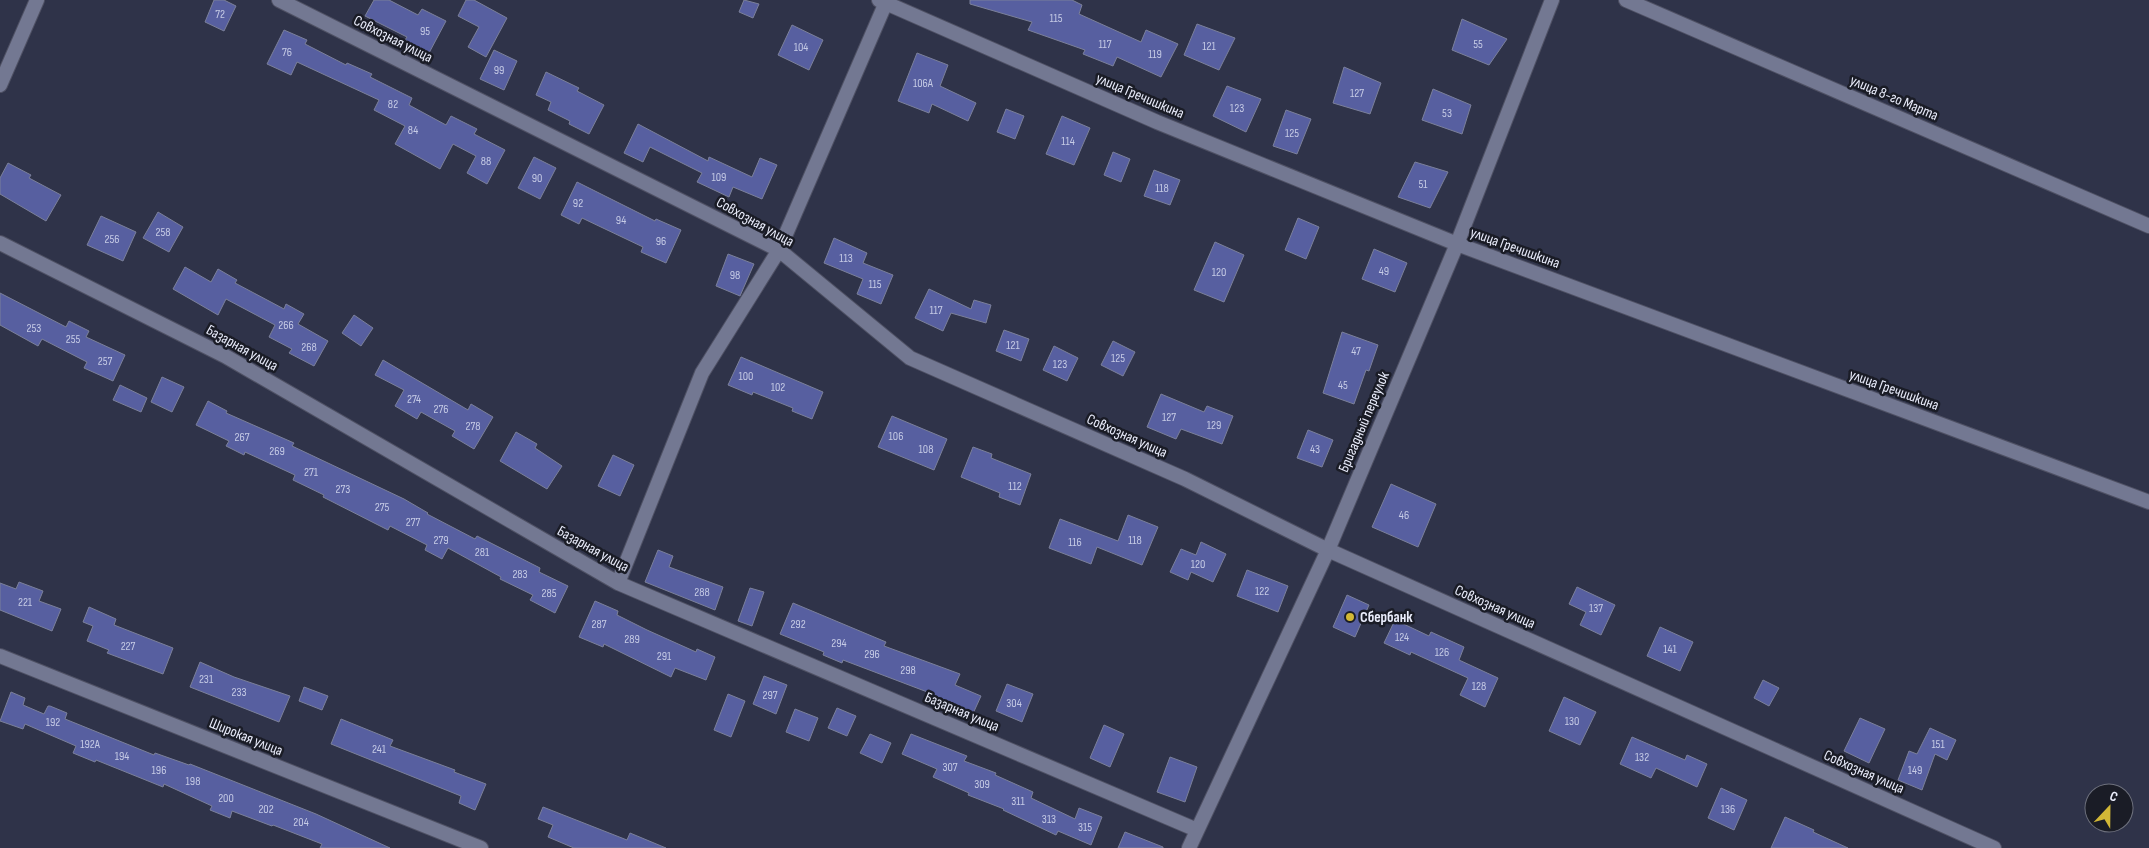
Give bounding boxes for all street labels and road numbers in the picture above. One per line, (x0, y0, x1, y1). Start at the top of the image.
street label: Совхозная улица (350, 11, 436, 67)
street label: улица Гречишкина (1093, 69, 1187, 123)
street label: улица 8-го Марта (1847, 71, 1941, 125)
street label: Совхозная улица (713, 193, 797, 251)
street label: улица Гречишкина (1468, 223, 1563, 273)
street label: Базарная улица (203, 321, 281, 376)
street label: улица Гречишкина (1847, 365, 1942, 415)
street label: Бригадный переулок (1334, 368, 1394, 475)
street label: Совхозная улица (1084, 410, 1170, 462)
street label: Базарная улица (554, 522, 632, 577)
street label: Совхозная улица (1452, 581, 1538, 633)
street label: Базарная улица (922, 688, 1002, 736)
street label: Широкая улица (206, 714, 286, 760)
street label: Совхозная улица (1821, 746, 1907, 798)

